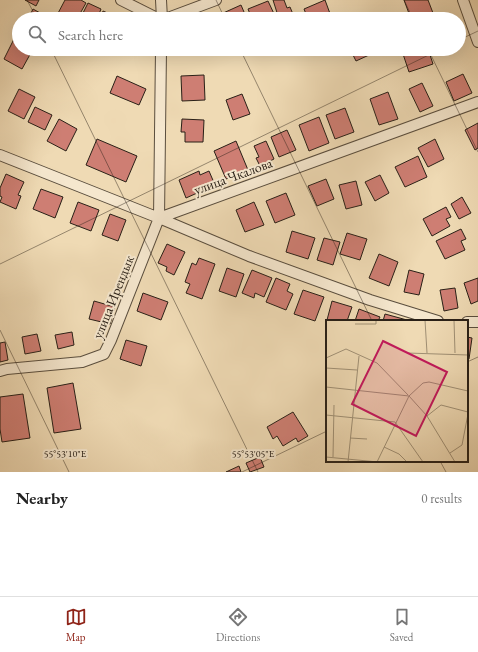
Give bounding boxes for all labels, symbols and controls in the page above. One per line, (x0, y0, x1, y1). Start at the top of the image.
search box (12, 12, 466, 56)
icon: search (26, 23, 48, 45)
text: Search here (58, 25, 123, 44)
street label: улица Чкалова (191, 153, 275, 199)
street label: улица Ирендык (88, 252, 138, 341)
inset map (326, 320, 468, 462)
text: 55°53'10"E (44, 447, 87, 460)
text: 55°53'05"E (232, 447, 275, 460)
text: Nearby (16, 487, 68, 509)
text: 0 results (421, 490, 462, 507)
tab: Map (65, 606, 87, 644)
tab: Directions (216, 606, 260, 644)
tab: Saved (390, 606, 413, 644)

